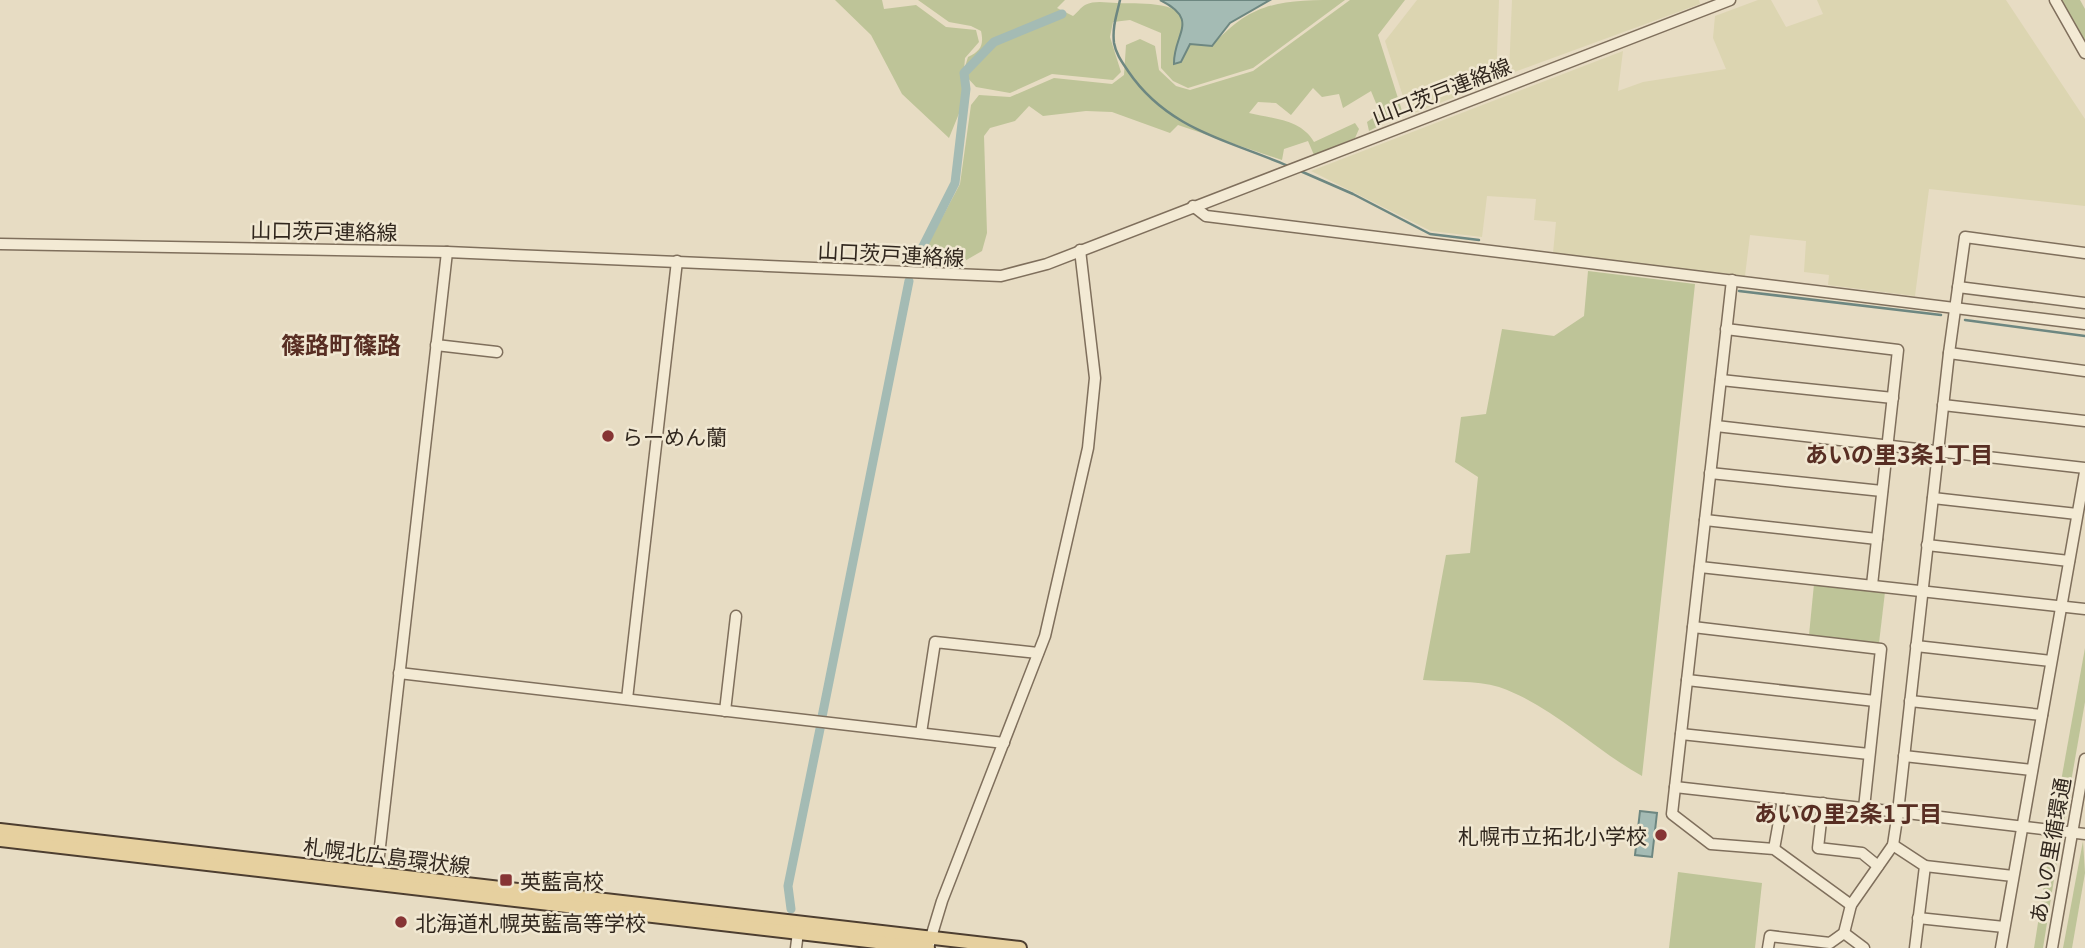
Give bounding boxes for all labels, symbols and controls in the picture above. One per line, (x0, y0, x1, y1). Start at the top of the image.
street label: 山口茨戸連絡線 (1367, 50, 1515, 130)
street label: 山口茨戸連絡線 (250, 214, 398, 246)
street label: 山口茨戸連絡線 (817, 234, 965, 272)
district label: 篠路町篠路 (281, 326, 401, 361)
place label: らーめん蘭 (622, 421, 727, 451)
marker: らーめん蘭 (600, 428, 616, 444)
district label: あいの里3条1丁目 (1805, 436, 1993, 470)
street label: あいの里循環通 (2021, 775, 2077, 925)
district label: あいの里2条1丁目 (1754, 795, 1942, 829)
place label: 札幌市立拓北小学校 (1458, 820, 1647, 850)
marker: 札幌市立拓北小学校 (1653, 827, 1669, 843)
street label: 札幌北広島環状線 (302, 830, 472, 880)
place label: 英藍高校 (520, 865, 604, 895)
marker: 英藍高校 (498, 872, 514, 888)
place label: 北海道札幌英藍高等学校 (415, 907, 646, 937)
marker: 北海道札幌英藍高等学校 (393, 914, 409, 930)

